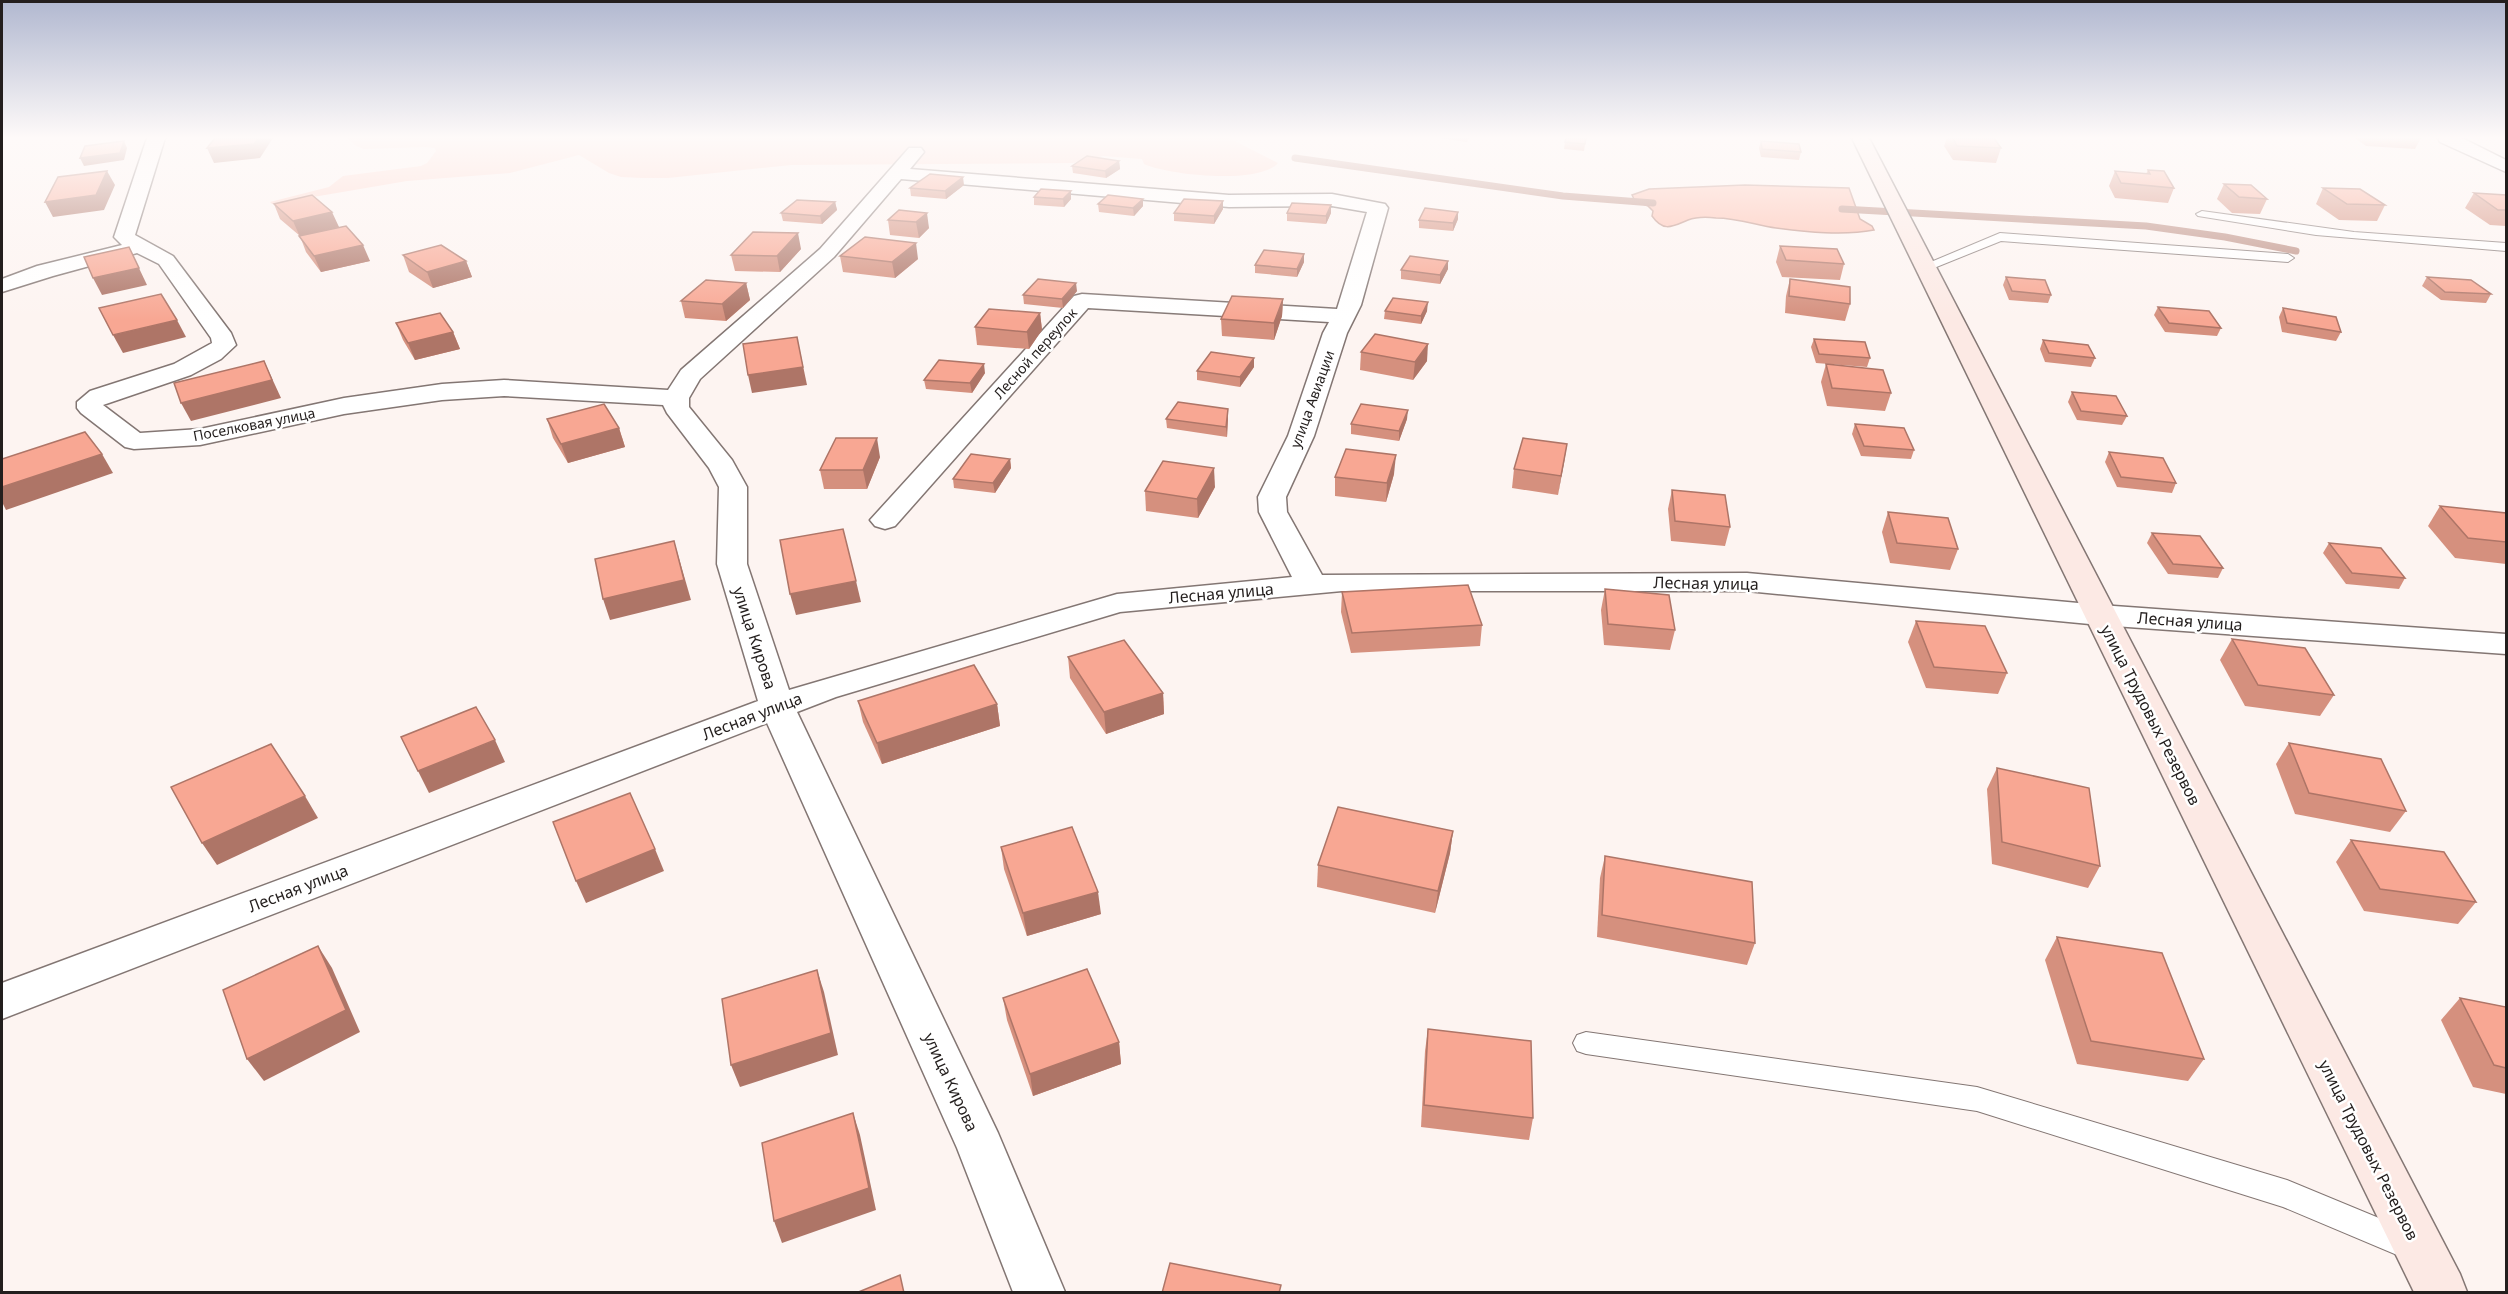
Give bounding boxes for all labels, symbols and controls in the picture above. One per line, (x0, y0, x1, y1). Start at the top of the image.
street label: Лесной переулок (989, 303, 1081, 402)
street label: улица Авиации (1286, 348, 1338, 450)
street label: Поселковая улица (191, 403, 317, 445)
street label: Лесная улица (1653, 571, 1759, 595)
street label: Лесная улица (1168, 577, 1274, 609)
street label: улица Кирова (728, 584, 782, 692)
street label: Лесная улица (2137, 606, 2243, 636)
street label: улица Трудовых Резервов (2096, 621, 2206, 809)
street label: Лесная улица (699, 687, 805, 745)
street label: Лесная улица (245, 859, 351, 917)
street label: улица Кирова (919, 1029, 983, 1135)
street label: улица Трудовых Резервов (2314, 1056, 2424, 1244)

